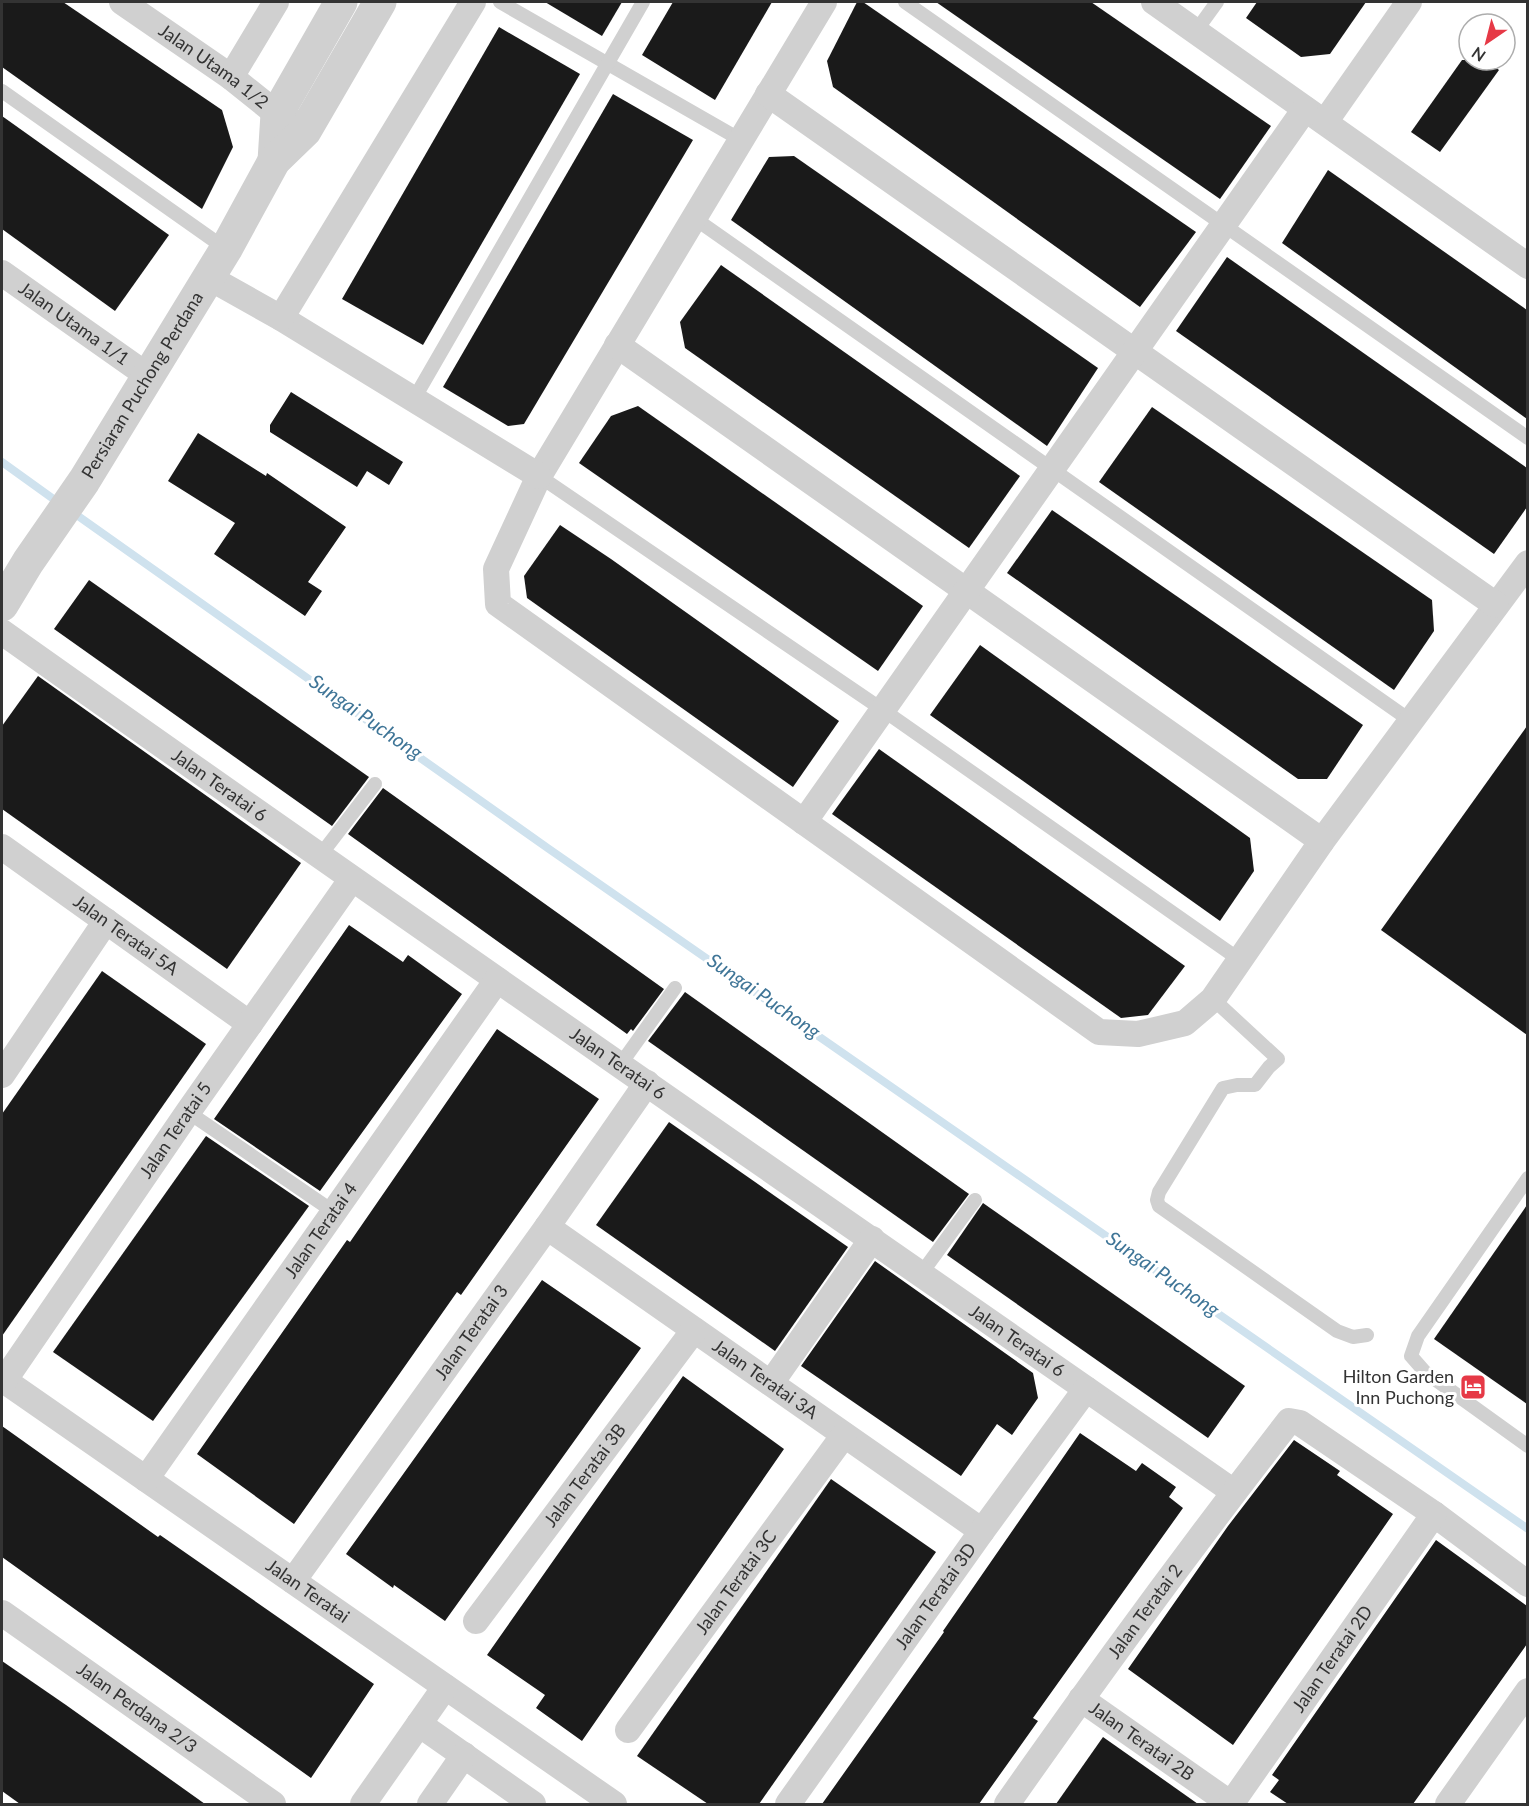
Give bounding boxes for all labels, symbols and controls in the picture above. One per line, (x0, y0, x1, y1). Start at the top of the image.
north arrow (1457, 12, 1517, 72)
street label: Jalan Utama 1/2 (155, 19, 273, 113)
text: N (1468, 43, 1489, 66)
street label: Jalan Utama 1/1 (15, 276, 134, 369)
street label: Persiaran Puchong Perdana (76, 287, 207, 482)
water label: Sungai Puchong (306, 668, 428, 764)
street label: Jalan Teratai 6 (168, 744, 272, 826)
street label: Jalan Teratai 5A (70, 890, 184, 980)
water label: Sungai Puchong (704, 947, 826, 1043)
street label: Jalan Teratai 6 (566, 1022, 670, 1104)
street label: Jalan Teratai 5 (134, 1077, 216, 1182)
street label: Jalan Teratai 4 (279, 1178, 361, 1282)
water label: Sungai Puchong (1103, 1225, 1225, 1321)
street label: Jalan Teratai 3 (429, 1280, 512, 1384)
street label: Jalan Teratai 6 (965, 1299, 1070, 1381)
street label: Jalan Teratai 3A (709, 1334, 823, 1423)
place label: Hilton Garden Inn Puchong (1343, 1365, 1454, 1408)
hotel icon: Hilton Garden Inn Puchong (1458, 1372, 1488, 1402)
street label: Jalan Teratai 3B (539, 1419, 630, 1531)
street label: Jalan Teratai 3C (690, 1525, 781, 1638)
street label: Jalan Teratai 3D (890, 1538, 980, 1653)
street label: Jalan Teratai (262, 1554, 354, 1627)
street label: Jalan Teratai 2 (1103, 1559, 1186, 1662)
street label: Jalan Teratai 2D (1287, 1601, 1377, 1716)
street label: Jalan Perdana 2/3 (73, 1657, 202, 1757)
street label: Jalan Teratai 2B (1085, 1696, 1199, 1785)

